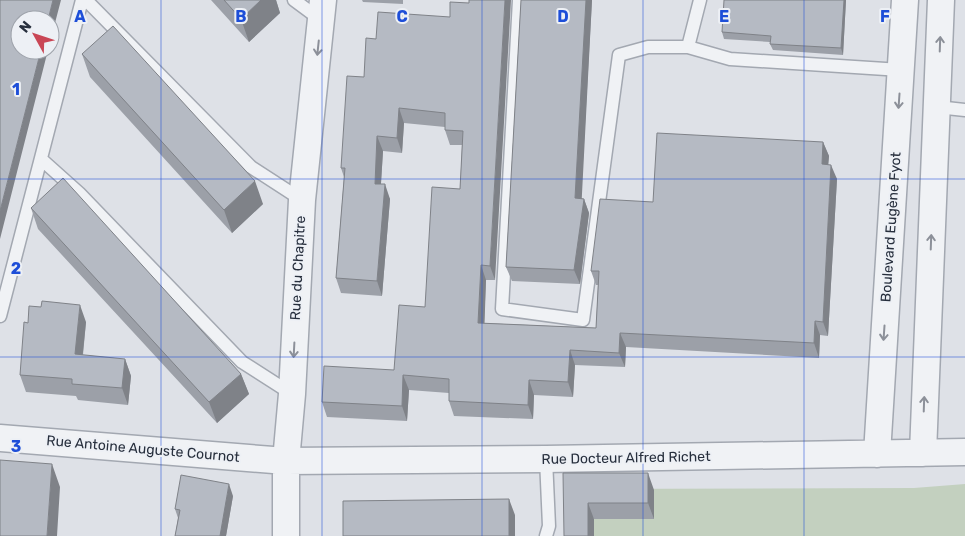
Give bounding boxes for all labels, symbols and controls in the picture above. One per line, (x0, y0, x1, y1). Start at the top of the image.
text: A (74, 7, 86, 26)
text: B (235, 7, 247, 26)
text: C (396, 7, 408, 26)
text: D (557, 7, 569, 26)
text: E (719, 7, 729, 26)
text: F (880, 7, 890, 26)
north arrow (10, 10, 60, 60)
text: N (16, 18, 35, 36)
one-way arrow (935, 36, 944, 52)
one-way arrow (313, 40, 323, 56)
text: 1 (12, 80, 20, 99)
one-way arrow (894, 93, 903, 109)
street label: Boulevard Eugène Fyot (877, 151, 905, 303)
street label: Rue du Chapitre (287, 215, 309, 321)
one-way arrow (927, 234, 936, 250)
text: 2 (11, 259, 21, 278)
one-way arrow (880, 325, 889, 341)
one-way arrow (290, 342, 299, 358)
one-way arrow (920, 396, 929, 412)
street label: Rue Antoine Auguste Cournot (46, 432, 241, 466)
text: 3 (11, 437, 21, 456)
street label: Rue Docteur Alfred Richet (541, 448, 711, 468)

